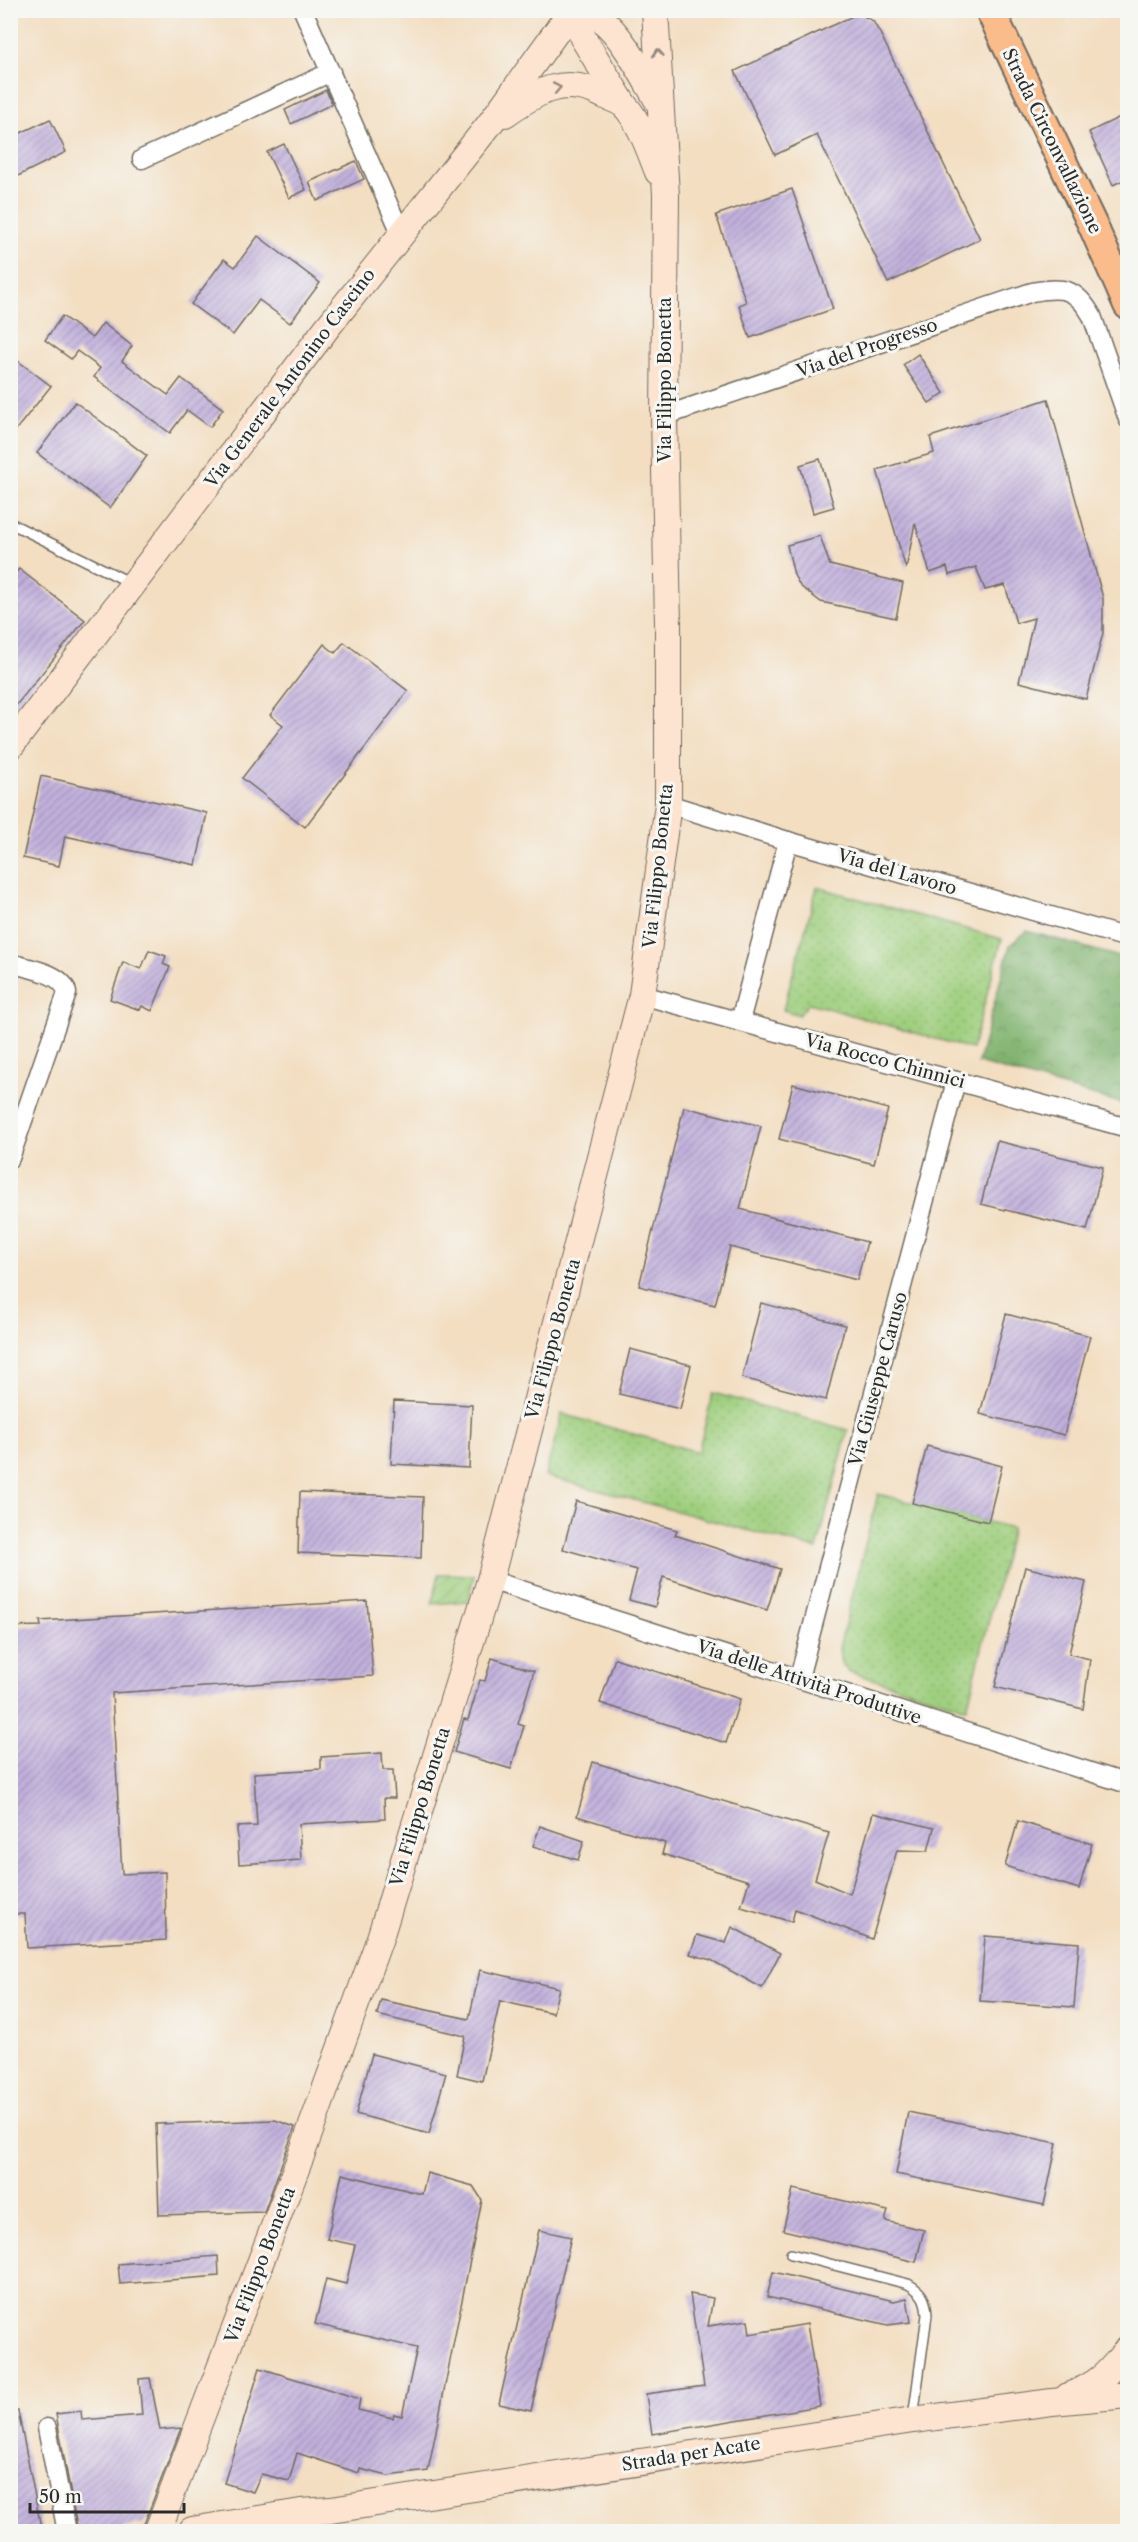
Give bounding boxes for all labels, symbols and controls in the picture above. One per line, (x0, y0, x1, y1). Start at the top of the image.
street label: Strada Circonvallazione (998, 45, 1106, 237)
one-way arrow (652, 48, 665, 57)
one-way arrow (552, 82, 562, 95)
street label: Via Generale Antonino Cascino (200, 264, 380, 493)
street label: Via Filippo Bonetta (654, 297, 676, 464)
street label: Via del Progresso (793, 314, 940, 383)
street label: Via Filippo Bonetta (638, 782, 678, 951)
street label: Via del Lavoro (834, 844, 959, 900)
street label: Via Rocco Chinnici (802, 1029, 968, 1093)
street label: Via Filippo Bonetta (521, 1256, 585, 1423)
street label: Via Giuseppe Caruso (844, 1289, 912, 1470)
street label: Via delle Attività Produttive (693, 1635, 924, 1729)
street label: Via Filippo Bonetta (385, 1724, 455, 1890)
street label: Via Filippo Bonetta (220, 2183, 300, 2347)
street label: Strada per Acate (620, 2432, 762, 2476)
scale bar (30, 2476, 184, 2514)
text: 50 m (39, 2486, 82, 2508)

